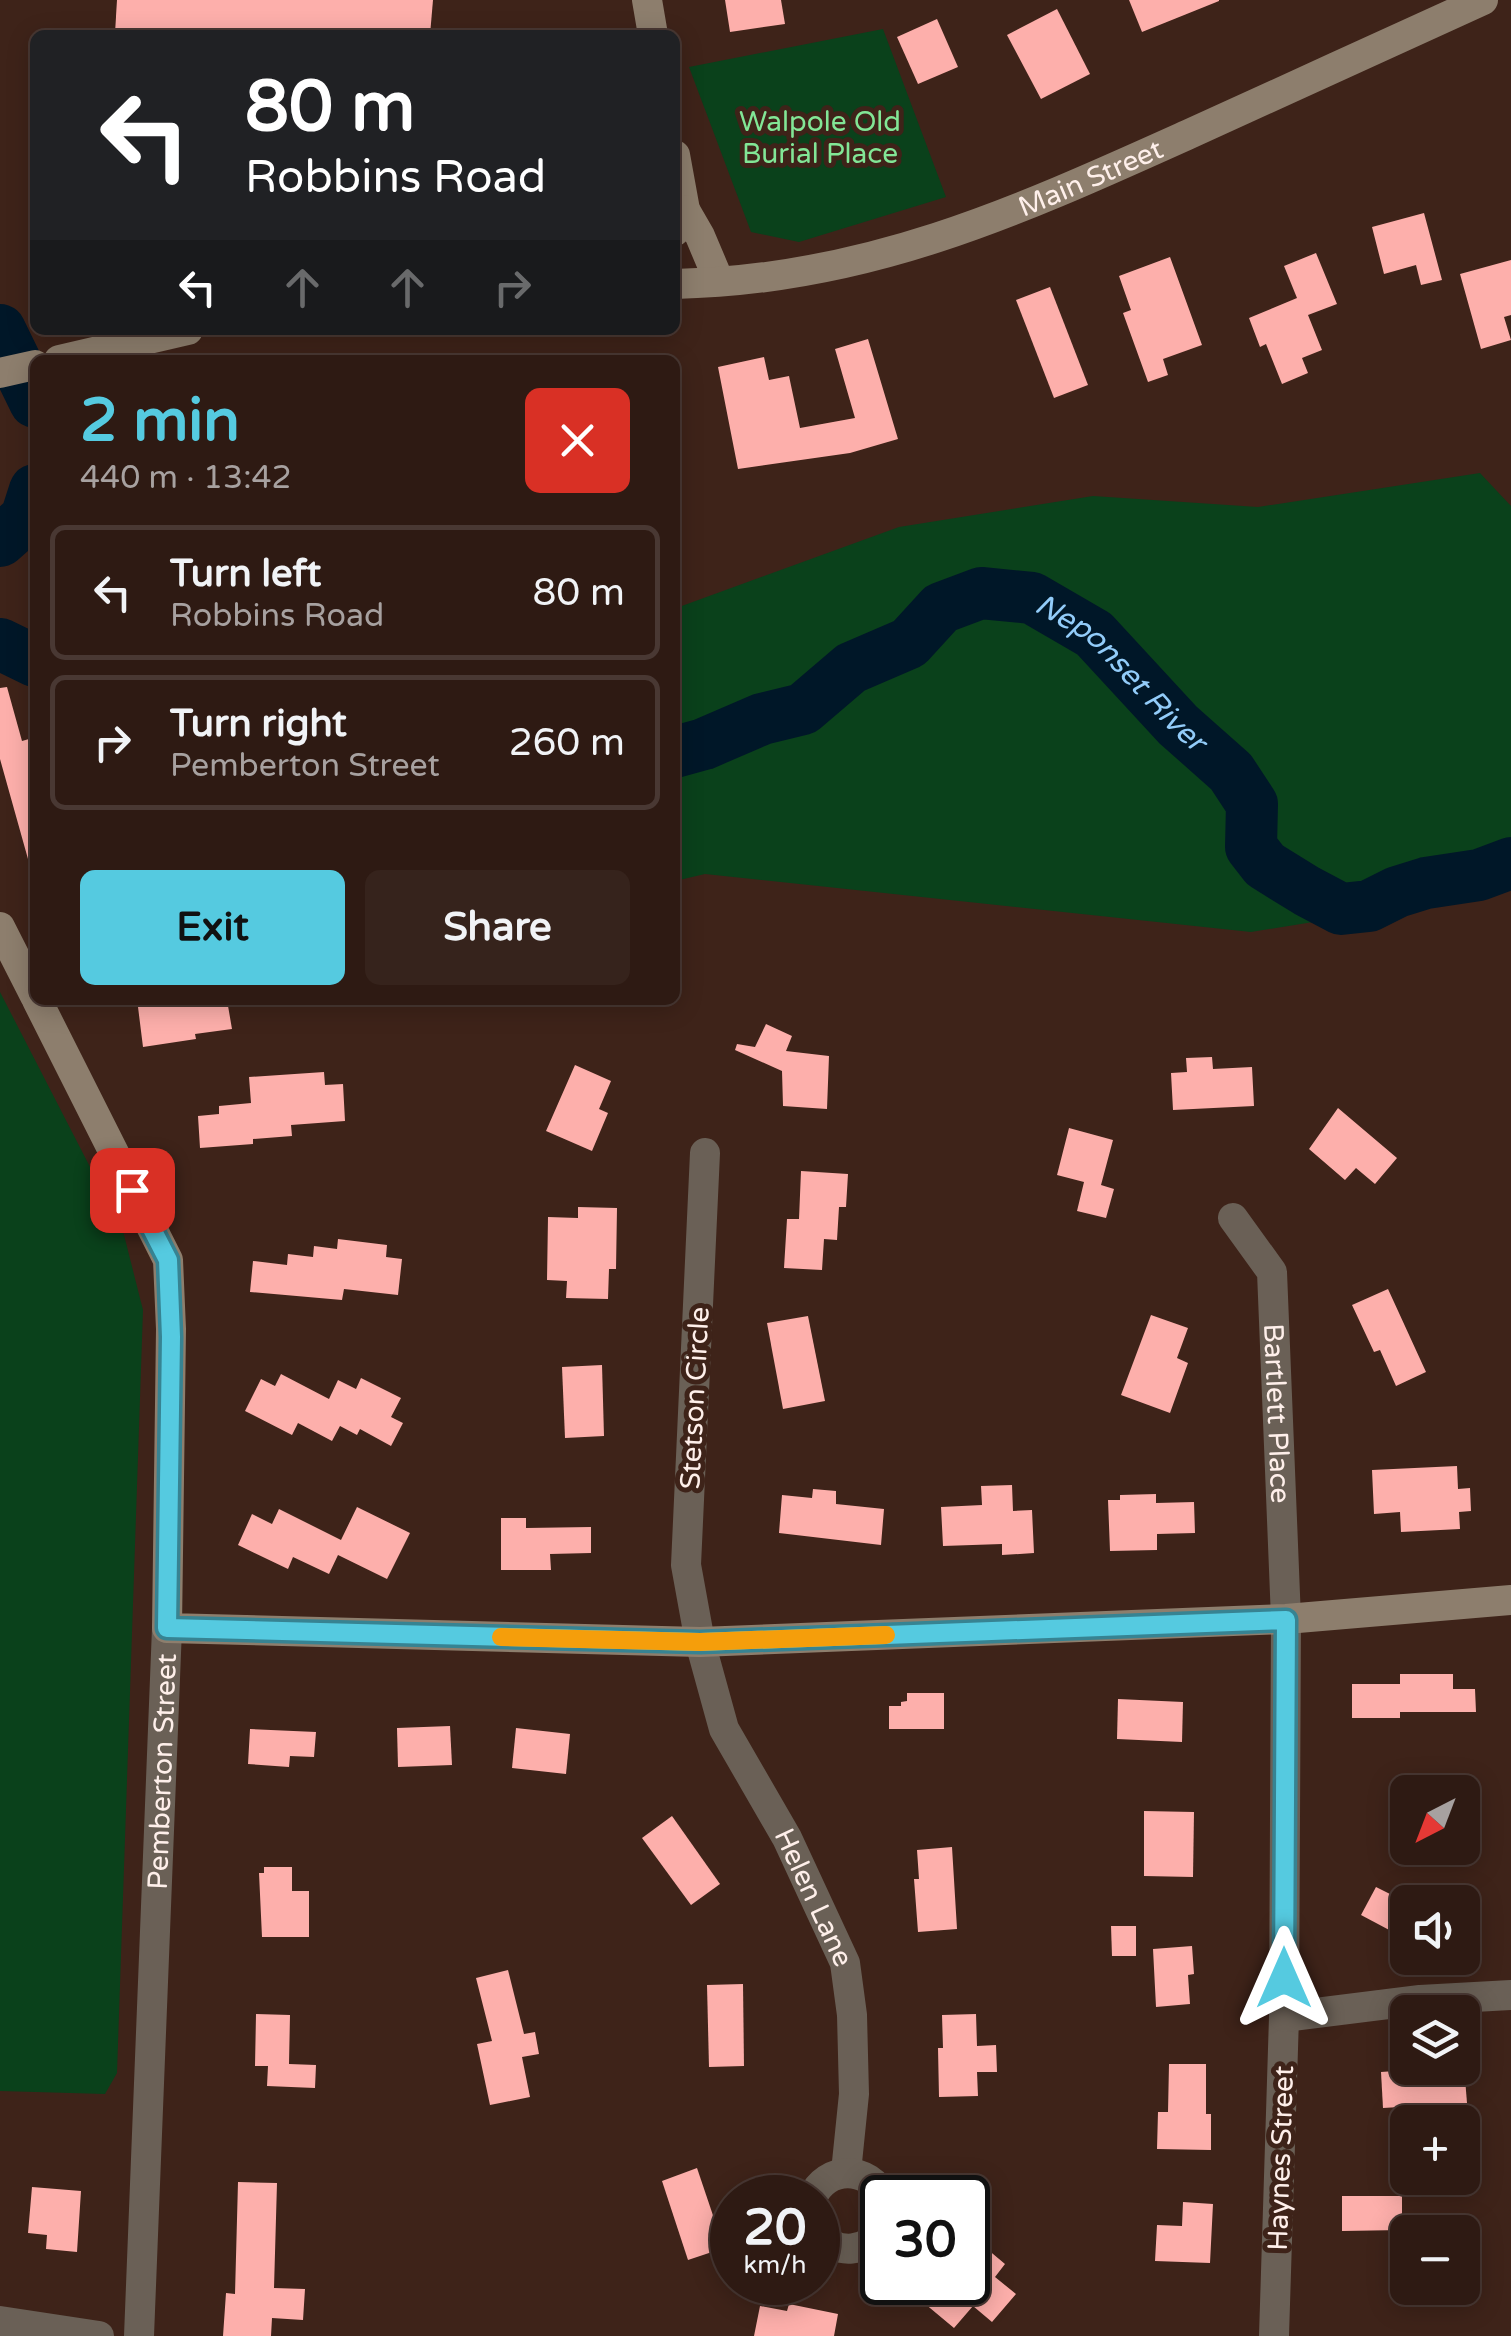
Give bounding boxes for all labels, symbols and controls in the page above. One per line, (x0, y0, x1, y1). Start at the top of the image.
text: 80 m (245, 66, 415, 150)
icon: left (80, 70, 210, 200)
park label: Walpole Old Burial Place (739, 105, 901, 171)
street label: Main Street (1013, 132, 1169, 224)
text: Robbins Road (245, 151, 546, 205)
icon: left (170, 260, 225, 315)
icon: ahead (275, 260, 330, 315)
icon: ahead (380, 260, 435, 315)
icon: right (485, 260, 540, 315)
text: 2 min (80, 385, 240, 457)
button: close (525, 388, 630, 493)
text: 440 m · 13:42 (80, 459, 292, 497)
text: Turn left (170, 551, 321, 597)
icon: left (85, 565, 140, 620)
text: 80 m (533, 570, 625, 616)
water label: Neponset River (1028, 586, 1216, 762)
text: Robbins Road (170, 597, 384, 635)
text: Turn right (170, 701, 347, 747)
icon: right (85, 715, 140, 770)
text: 260 m (509, 720, 625, 766)
text: Pemberton Street (170, 747, 440, 785)
button: Exit (80, 870, 345, 985)
button: Share (365, 870, 630, 985)
pin (90, 1148, 175, 1233)
icon: arrive (105, 1163, 160, 1218)
street label: Stetson Circle (673, 1306, 717, 1490)
street label: Bartlett Place (1256, 1323, 1297, 1504)
street label: Pemberton Street (141, 1652, 184, 1890)
north arrow (1390, 1775, 1480, 1865)
map controls (1390, 1775, 1480, 2305)
street label: Helen Lane (767, 1823, 860, 1972)
button: sound (1390, 1885, 1480, 1975)
position arrow (1232, 1926, 1336, 2030)
button: layers (1390, 1995, 1480, 2085)
street label: Haynes Street (1261, 2065, 1301, 2251)
button: + (1390, 2105, 1480, 2195)
speed limit sign: 30 (860, 2175, 990, 2305)
text: 20 (744, 2198, 806, 2258)
button: − (1390, 2215, 1480, 2305)
text: km/h (744, 2250, 806, 2280)

